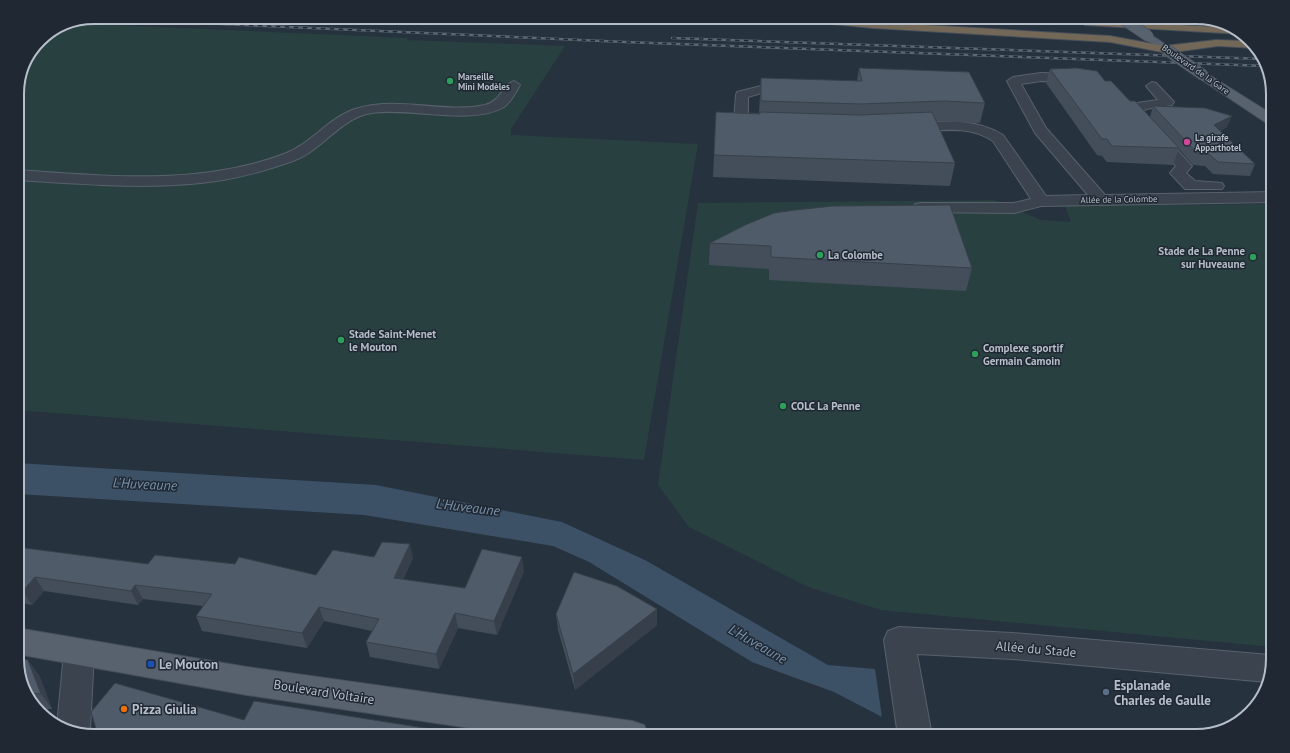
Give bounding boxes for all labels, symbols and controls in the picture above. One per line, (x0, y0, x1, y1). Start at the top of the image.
street label: Boulevard de la Gare (1160, 42, 1232, 97)
place label: Marseille Mini Modèles (458, 71, 510, 92)
marker: Marseille Mini Modèles (445, 76, 455, 86)
place label: La girafe Apparthotel (1195, 132, 1242, 153)
marker: La girafe Apparthotel (1182, 137, 1192, 147)
street label: Allée de la Colombe (1080, 193, 1158, 205)
place label: Stade de La Penne sur Huveaune (1158, 244, 1245, 271)
place label: La Colombe (828, 248, 883, 262)
marker: La Colombe (815, 250, 825, 260)
marker: Stade de La Penne sur Huveaune (1248, 252, 1258, 262)
place label: Stade Saint-Menet le Mouton (349, 327, 436, 354)
marker: Stade Saint-Menet le Mouton (336, 335, 346, 345)
place label: Complexe sportif Germain Camoin (983, 341, 1064, 368)
marker: Complexe sportif Germain Camoin (970, 349, 980, 359)
place label: COLC La Penne (791, 399, 861, 413)
marker: COLC La Penne (778, 401, 788, 411)
water label: L'Huveaune (112, 473, 178, 495)
water label: L'Huveaune (435, 494, 502, 520)
water label: L'Huveaune (726, 620, 791, 668)
street label: Allée du Stade (995, 637, 1077, 661)
place label: Le Mouton (159, 656, 218, 673)
marker: Le Mouton (146, 659, 156, 669)
street label: Boulevard Voltaire (272, 676, 376, 708)
place label: Esplanade Charles de Gaulle (1114, 677, 1211, 709)
marker: Esplanade Charles de Gaulle (1101, 687, 1111, 697)
place label: Pizza Giulia (132, 701, 197, 718)
marker: Pizza Giulia (119, 704, 129, 714)

